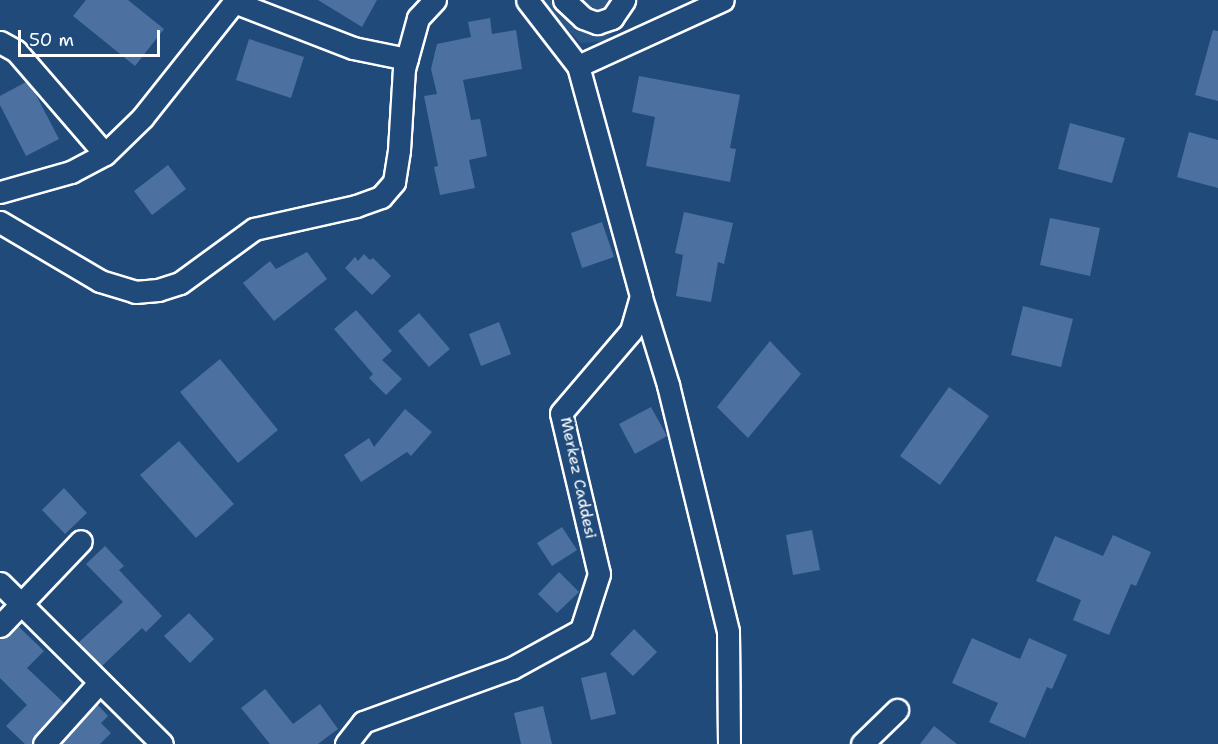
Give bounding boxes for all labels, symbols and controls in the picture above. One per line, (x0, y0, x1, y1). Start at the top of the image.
scale bar (21, 18, 164, 56)
text: 50 m (29, 28, 74, 52)
street label: Merkez Caddesi (556, 415, 600, 541)

